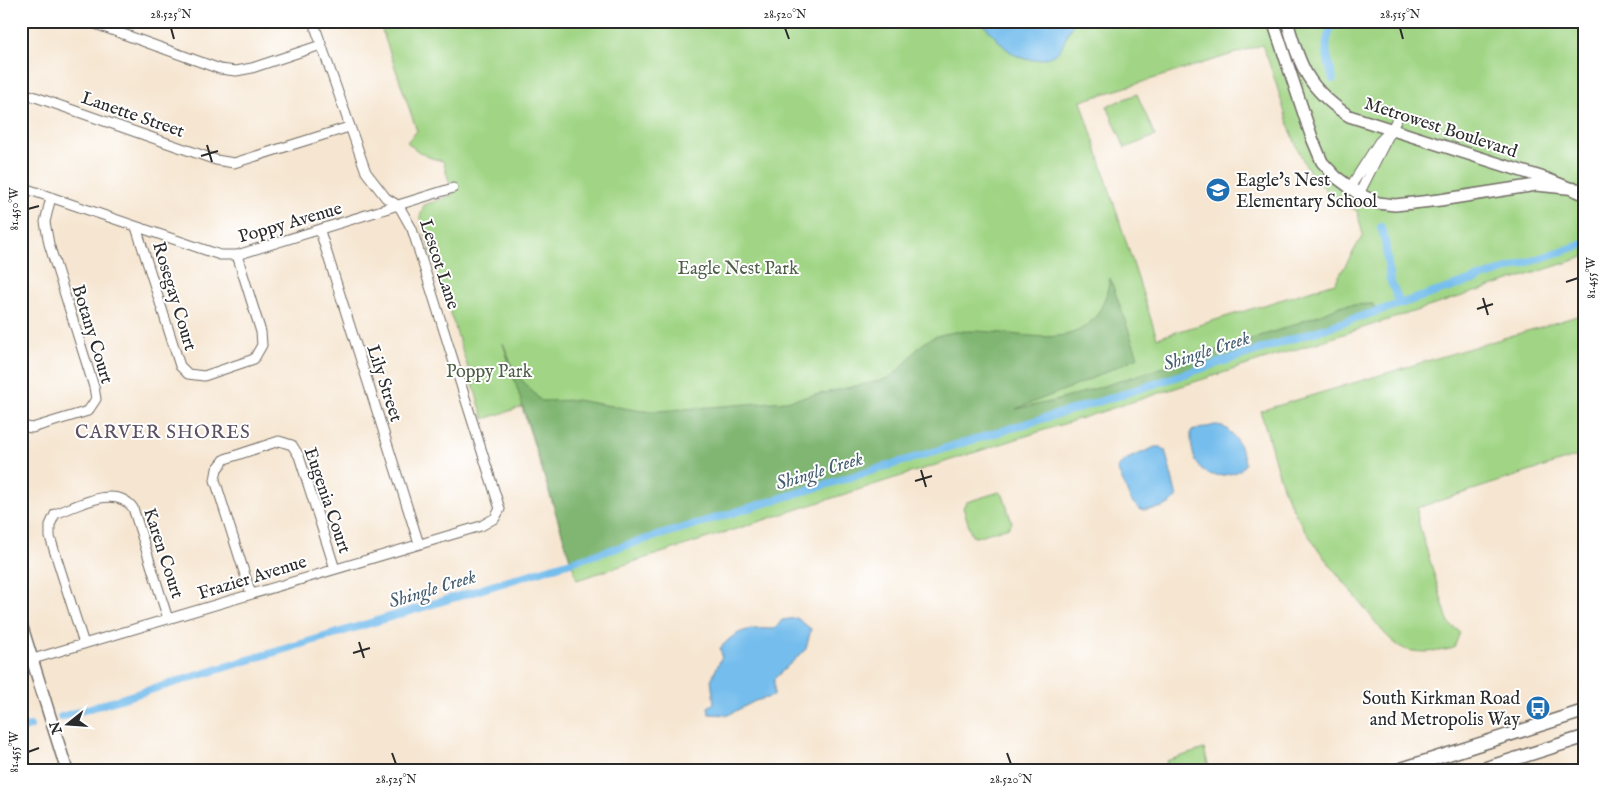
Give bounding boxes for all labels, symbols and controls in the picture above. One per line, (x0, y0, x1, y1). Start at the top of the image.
text: 28.525°N (150, 7, 192, 22)
text: 28.520°N (764, 7, 807, 22)
text: 28.515°N (1380, 7, 1421, 22)
street label: Lanette Street (78, 87, 187, 144)
street label: Metrowest Boulevard (1361, 93, 1520, 164)
place label: Eagle's Nest Elementary School (1236, 170, 1377, 214)
school or university icon: Eagle's Nest Elementary School (1205, 177, 1231, 203)
text: 81.450°W (7, 187, 22, 231)
street label: Poppy Avenue (236, 198, 345, 249)
street label: Lescot Lane (413, 216, 464, 312)
street label: Rosegay Court (146, 239, 201, 354)
text: 81.455°W (1584, 257, 1599, 299)
park label: Eagle Nest Park (677, 258, 799, 281)
street label: Botany Court (66, 282, 118, 387)
water label: Shingle Creek (1160, 326, 1253, 377)
street label: Lily Street (360, 342, 407, 425)
park label: Poppy Park (446, 361, 532, 384)
district label: CARVER SHORES (75, 421, 251, 445)
street label: Eugenia Court (298, 444, 355, 557)
water label: Shingle Creek (773, 447, 866, 497)
street label: Karen Court (137, 505, 188, 602)
street label: Frazier Avenue (195, 551, 310, 606)
water label: Shingle Creek (386, 565, 479, 615)
place label: South Kirkman Road and Metropolis Way (1362, 688, 1520, 732)
bus stop icon: South Kirkman Road and Metropolis Way (1525, 695, 1551, 721)
north arrow (42, 700, 92, 750)
text: N (46, 719, 67, 737)
text: 81.455°W (7, 731, 22, 773)
text: 28.525°N (375, 772, 417, 787)
text: 28.520°N (990, 772, 1033, 787)

